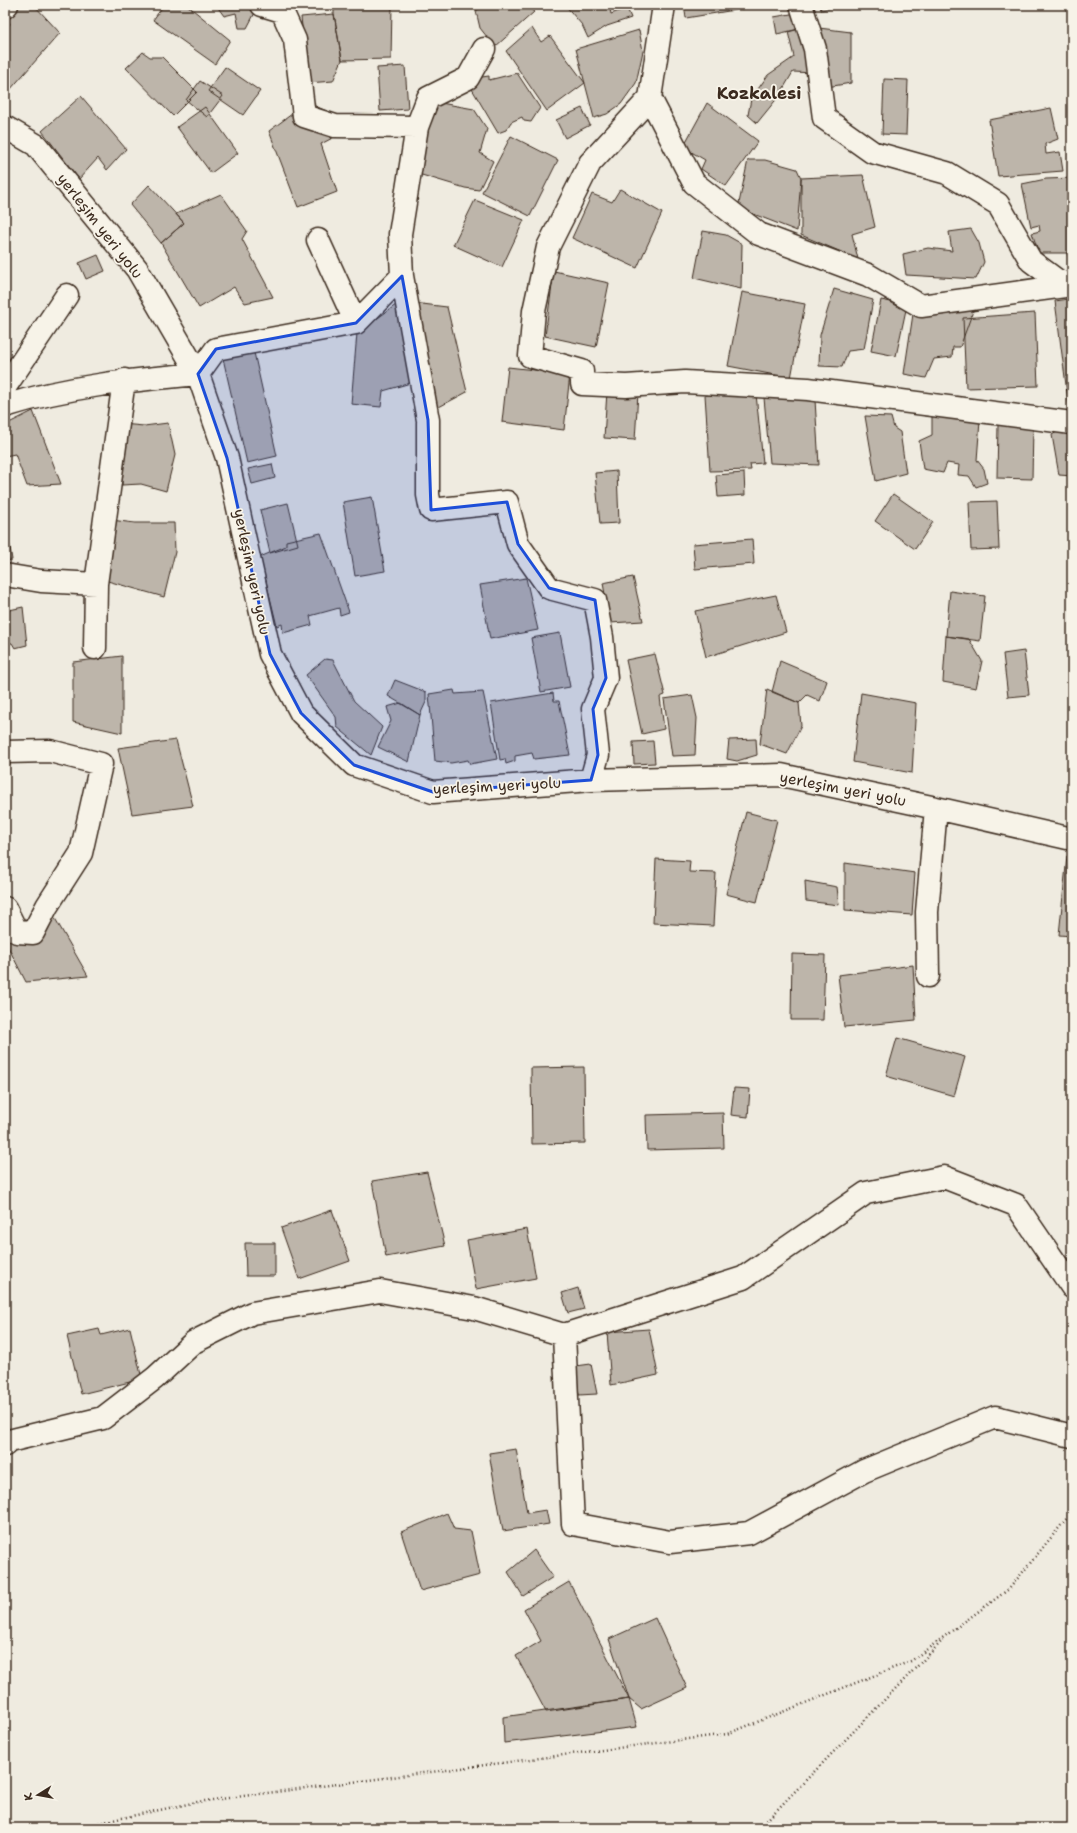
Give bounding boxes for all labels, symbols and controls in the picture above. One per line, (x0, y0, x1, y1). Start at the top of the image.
district label: Kozkalesi (717, 82, 801, 104)
street label: yerleşim yeri yolu (53, 169, 147, 283)
street label: yerleşim yeri yolu (229, 507, 275, 637)
street label: yerleşim yeri yolu (778, 767, 908, 811)
street label: yerleşim yeri yolu (432, 773, 562, 799)
north arrow (18, 1775, 58, 1815)
text: K (21, 1791, 37, 1802)

